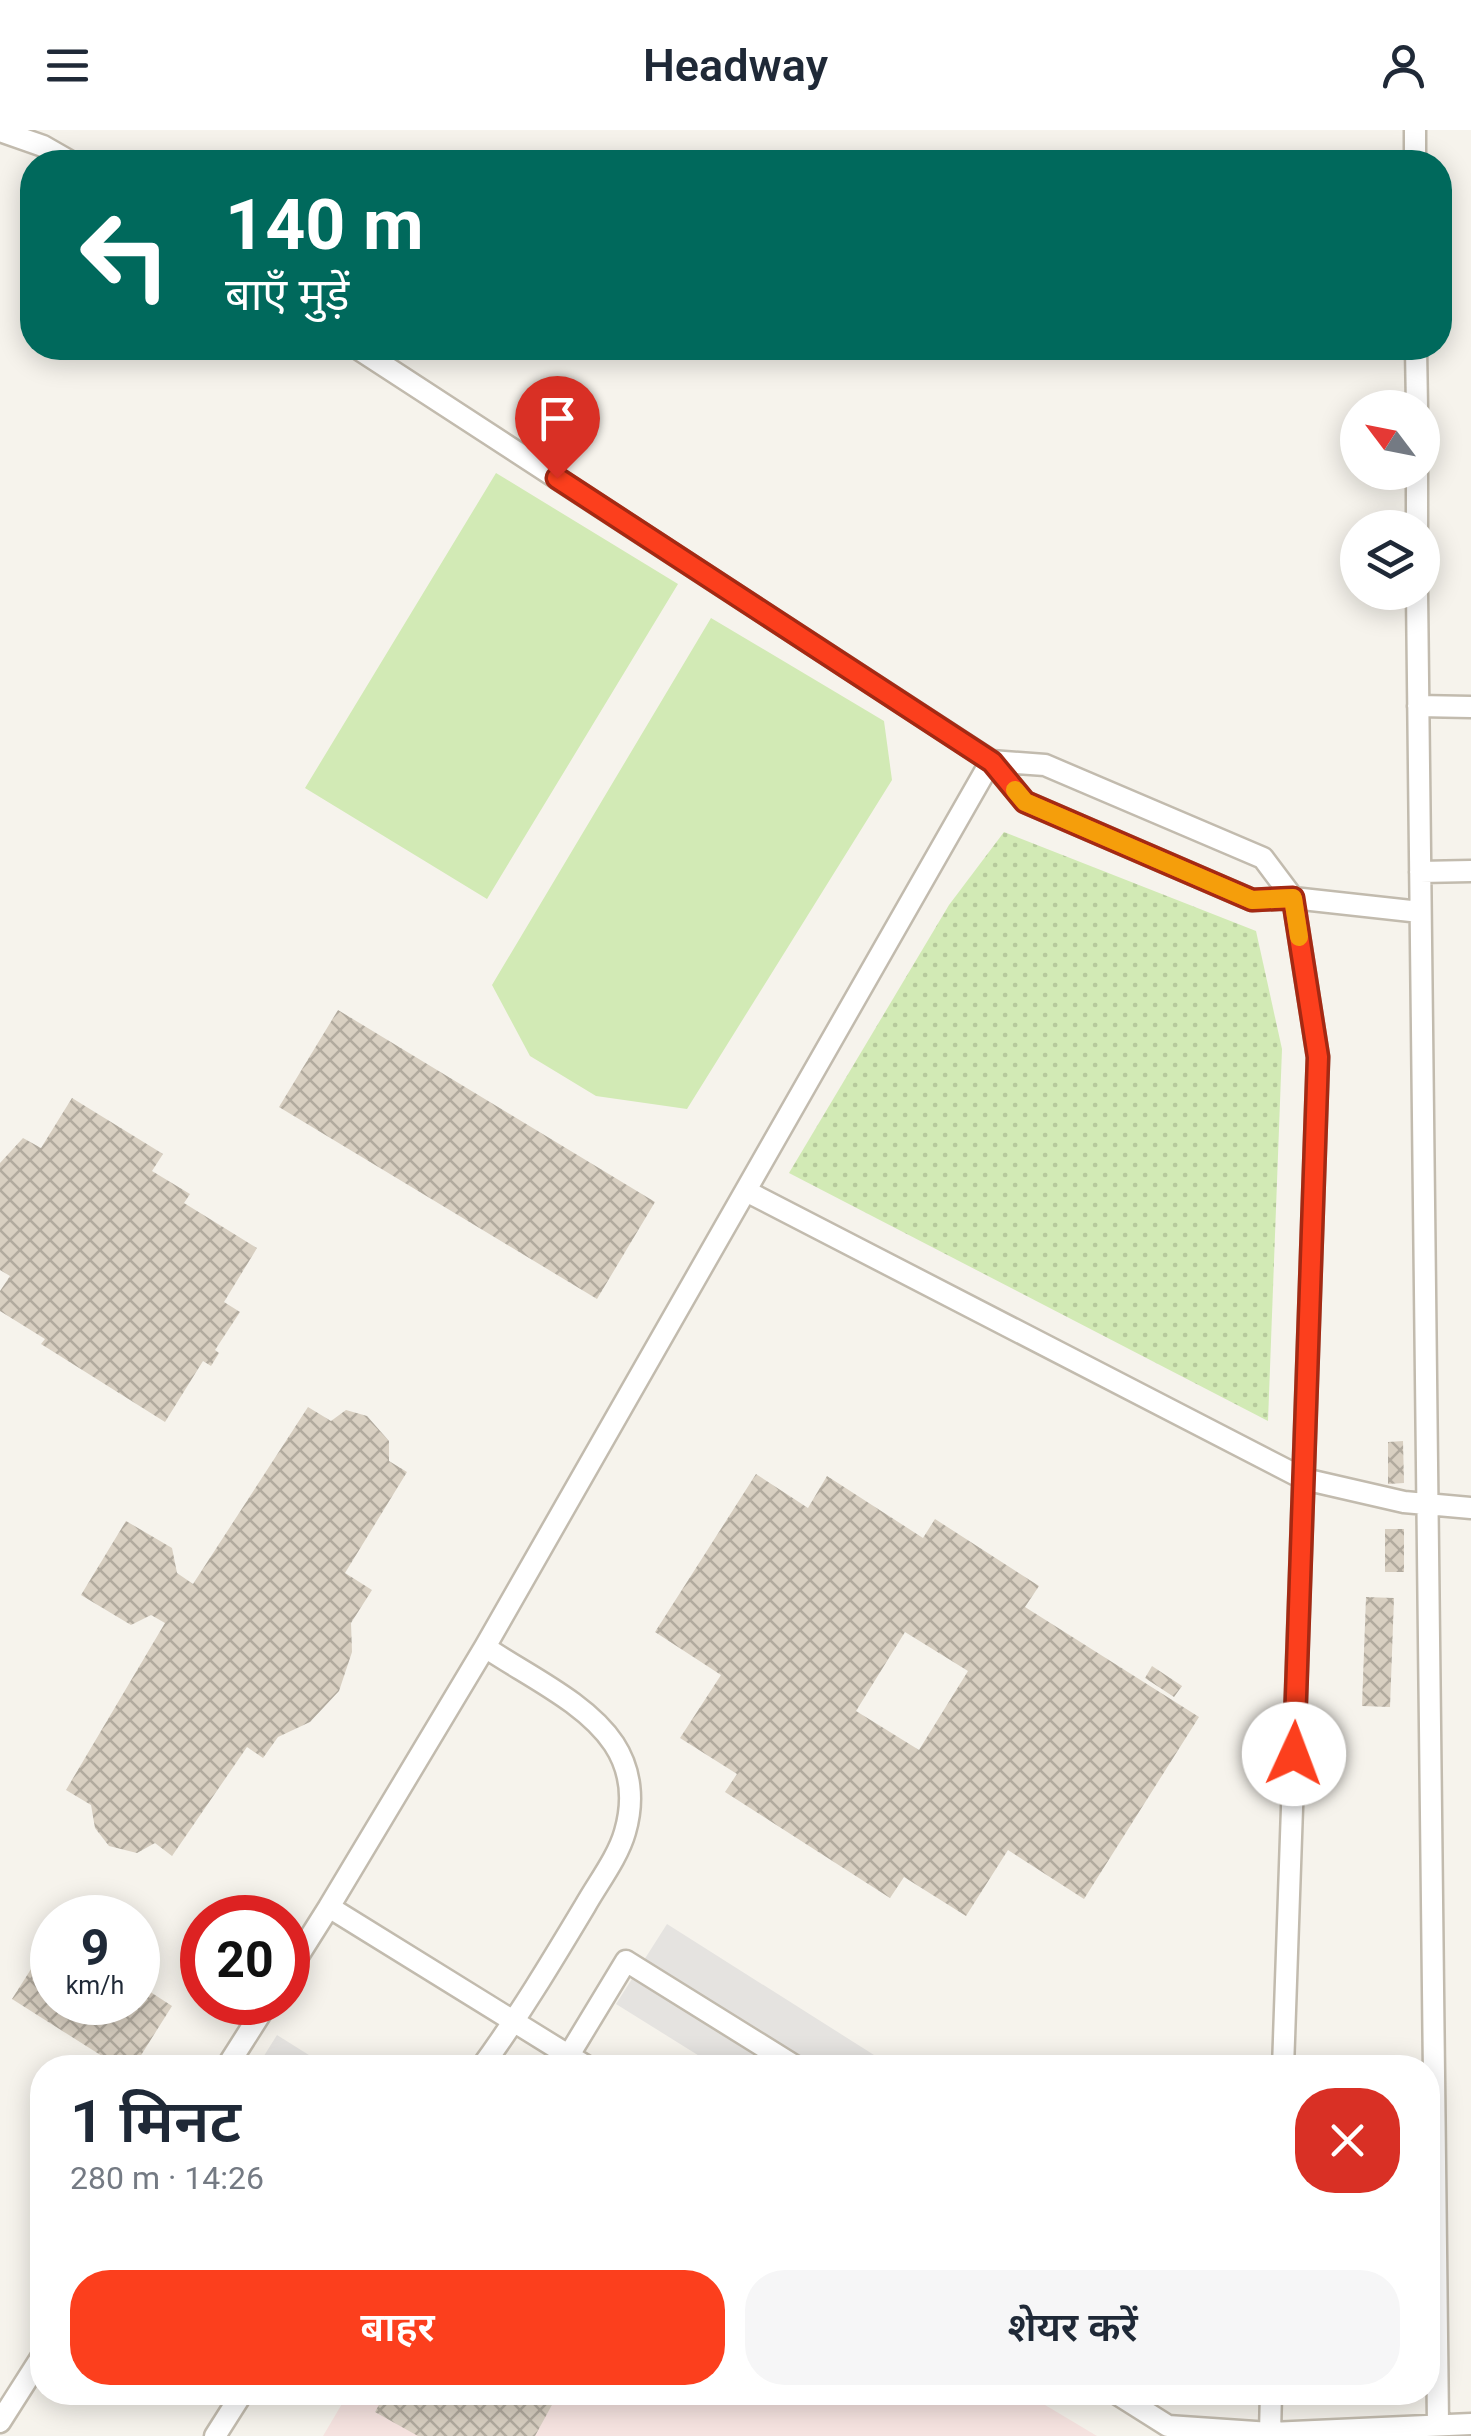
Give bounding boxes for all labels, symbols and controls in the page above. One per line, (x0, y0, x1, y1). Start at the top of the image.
icon: menu (40, 38, 95, 93)
icon: person (1376, 38, 1431, 93)
text: Headway (643, 39, 828, 92)
text: 140 m (225, 184, 424, 266)
icon: left (60, 190, 190, 320)
text: बाएँ मुड़ें (225, 268, 349, 321)
pin (515, 376, 600, 479)
north arrow (1340, 390, 1440, 490)
map controls (1340, 390, 1440, 610)
icon: arrive (530, 391, 585, 446)
button: layers (1340, 510, 1440, 610)
position arrow (1242, 1702, 1346, 1806)
speed limit sign: 20 (180, 1895, 310, 2025)
text: 9 (81, 1919, 109, 1977)
text: km/h (66, 1971, 124, 2000)
text: 1 मिनट (70, 2086, 241, 2157)
button: close (1295, 2088, 1400, 2193)
text: 280 m · 14:26 (70, 2159, 264, 2197)
button: बाहर (70, 2270, 725, 2385)
button: शेयर करें (745, 2270, 1400, 2385)

